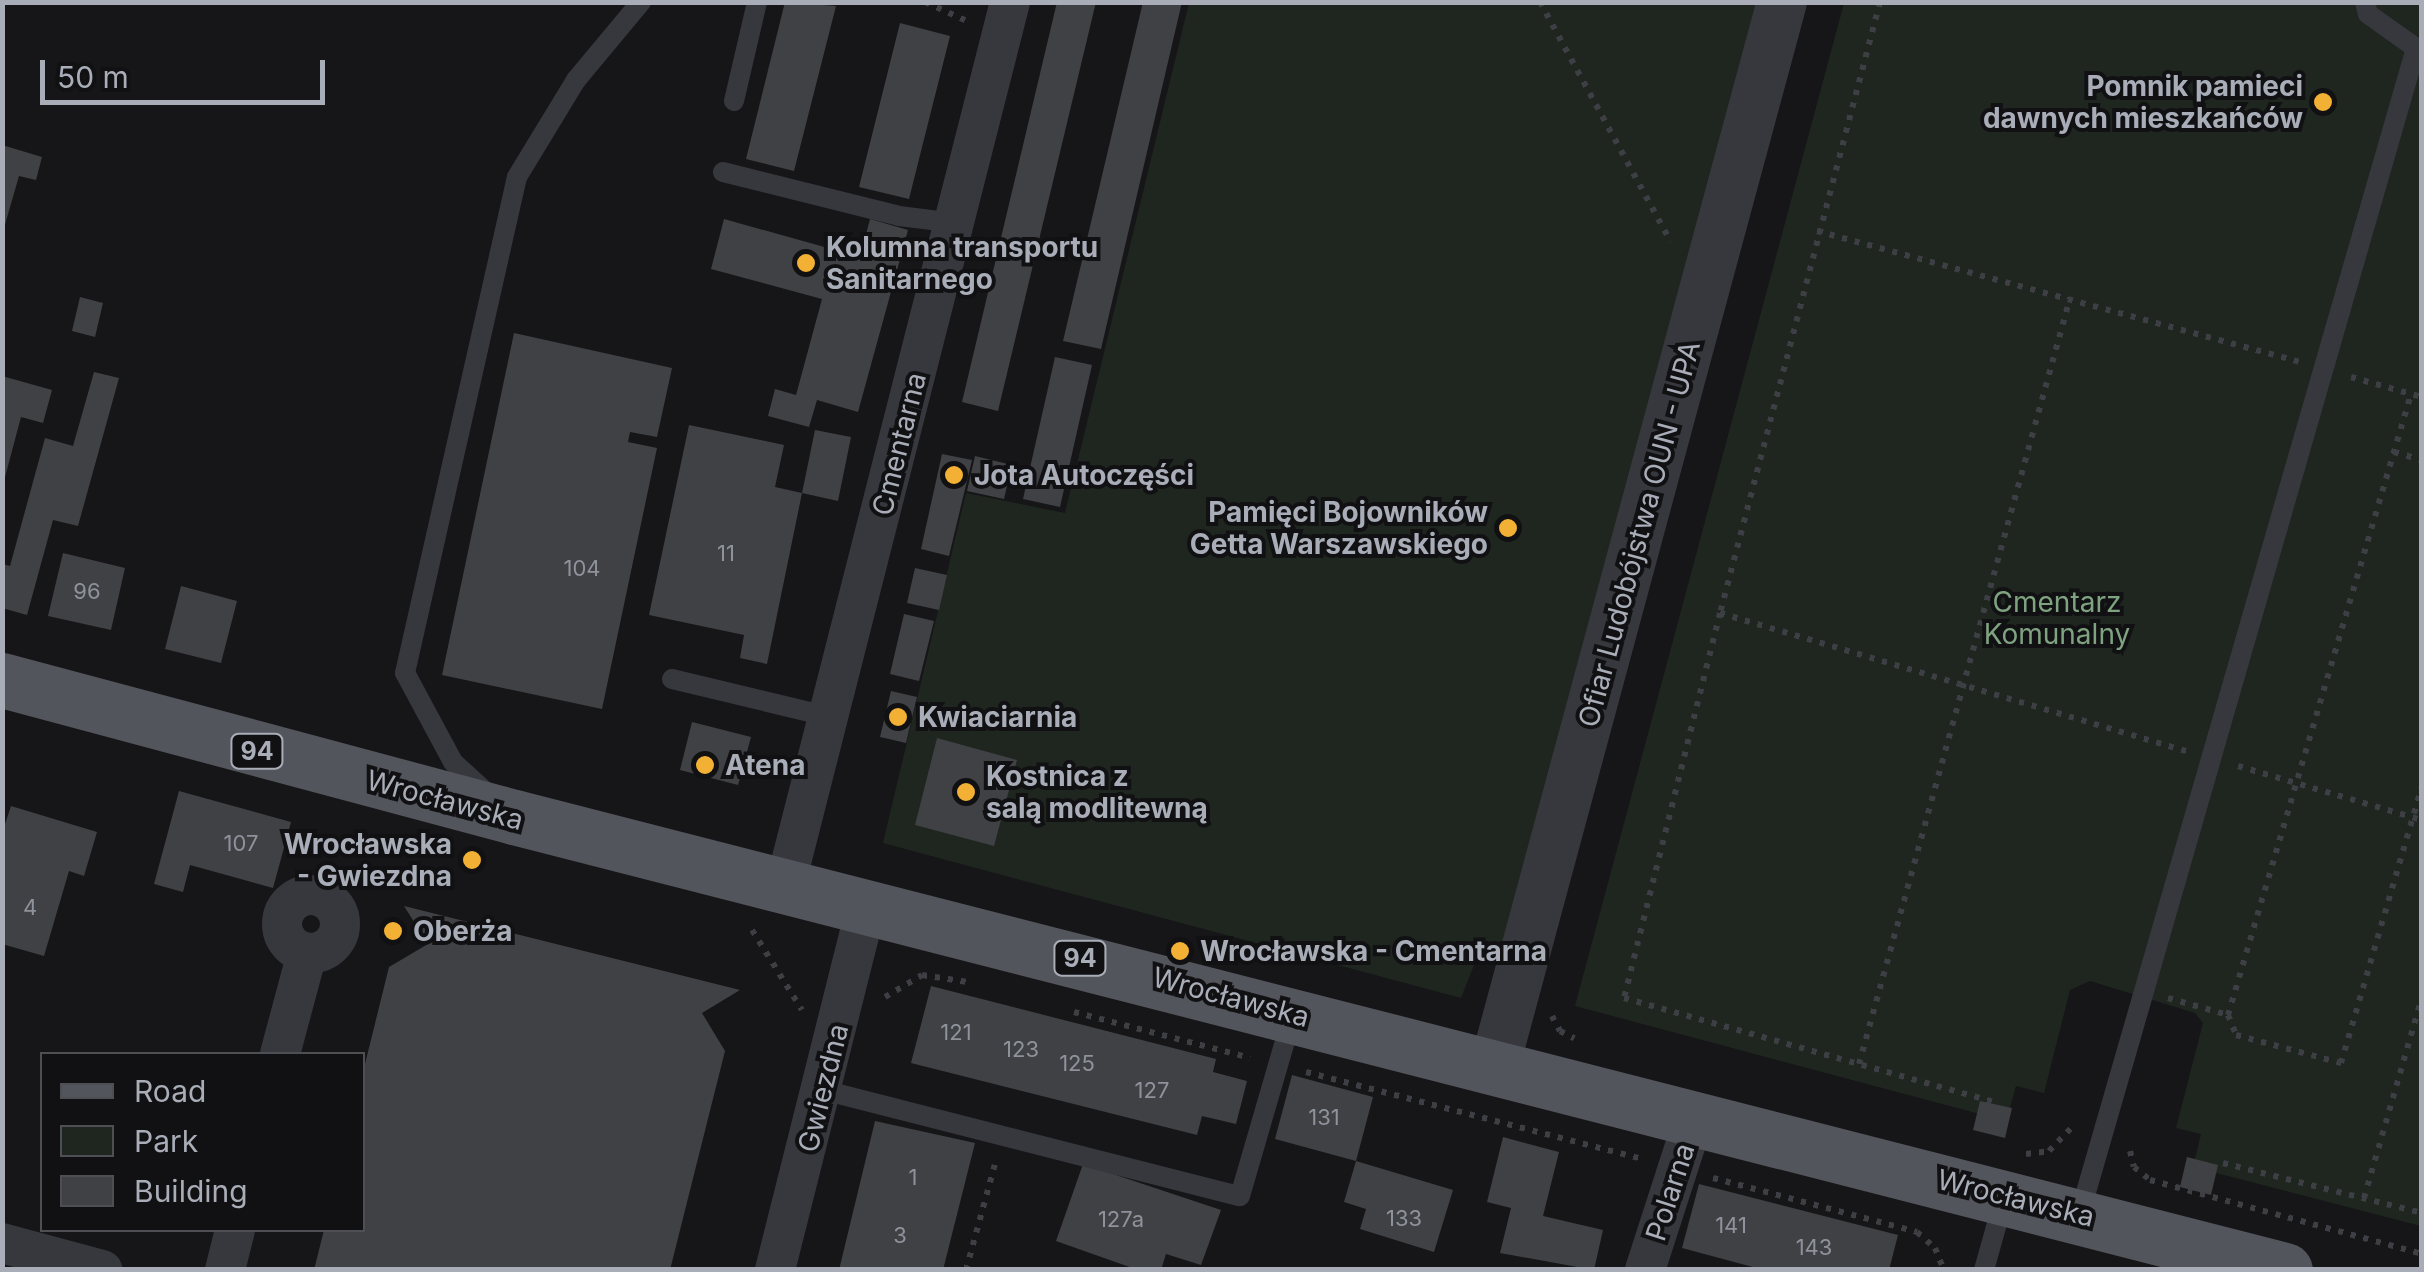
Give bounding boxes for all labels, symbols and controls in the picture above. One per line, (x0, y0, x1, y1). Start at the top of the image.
scale bar (45, 40, 330, 102)
text: 50 m (57, 59, 129, 95)
place label: Pomnik pamieci dawnych mieszkańców (1983, 69, 2303, 135)
marker: Pomnik pamieci dawnych mieszkańców (2312, 91, 2334, 113)
place label: Kolumna transportu Sanitarnego (826, 230, 1098, 296)
marker: Kolumna transportu Sanitarnego (795, 252, 817, 274)
street label: Ofiar Ludobójstwa OUN - UPA (1571, 337, 1707, 731)
street label: Cmentarna (865, 369, 933, 519)
place label: Jota Autoczęści (974, 458, 1194, 492)
marker: Jota Autoczęści (943, 464, 965, 486)
place label: Pamięci Bojowników Getta Warszawskiego (1190, 495, 1488, 561)
marker: Pamięci Bojowników Getta Warszawskiego (1497, 517, 1519, 539)
house number: 11 (717, 541, 735, 567)
house number: 104 (563, 556, 601, 582)
house number: 96 (73, 579, 101, 605)
park label: Cmentarz Komunalny (1984, 585, 2130, 651)
place label: Kwiaciarnia (918, 700, 1077, 734)
marker: Kwiaciarnia (887, 706, 909, 728)
road number: 94 (230, 731, 284, 771)
place label: Atena (725, 748, 805, 782)
marker: Atena (694, 754, 716, 776)
place label: Kostnica z salą modlitewną (986, 759, 1208, 825)
street label: Wrocławska (363, 763, 527, 837)
marker: Kostnica z salą modlitewną (955, 781, 977, 803)
place label: Wrocławska - Gwiezdna (284, 827, 452, 893)
house number: 107 (224, 831, 258, 857)
marker: Wrocławska - Gwiezdna (461, 849, 483, 871)
house number: 4 (23, 895, 37, 921)
place label: Oberża (413, 914, 513, 948)
marker: Oberża (382, 920, 404, 942)
place label: Wrocławska - Cmentarna (1200, 934, 1547, 968)
road number: 94 (1052, 938, 1108, 978)
marker: Wrocławska - Cmentarna (1169, 940, 1191, 962)
street label: Wrocławska (1149, 960, 1313, 1034)
street label: Gwiezdna (791, 1020, 855, 1156)
house number: 121 (940, 1020, 972, 1046)
house number: 123 (1003, 1037, 1039, 1063)
house number: 125 (1059, 1051, 1095, 1077)
legend (40, 1052, 365, 1232)
text: Road (134, 1073, 206, 1109)
house number: 127 (1135, 1078, 1169, 1104)
house number: 131 (1308, 1105, 1340, 1131)
text: Park (134, 1123, 198, 1159)
street label: Polarna (1639, 1139, 1701, 1245)
street label: Wrocławska (1934, 1162, 2098, 1234)
house number: 1 (909, 1165, 917, 1191)
text: Building (134, 1173, 248, 1209)
house number: 133 (1386, 1206, 1422, 1232)
house number: 127a (1098, 1207, 1144, 1233)
house number: 141 (1715, 1213, 1747, 1239)
house number: 3 (893, 1223, 907, 1249)
house number: 143 (1796, 1235, 1832, 1261)

